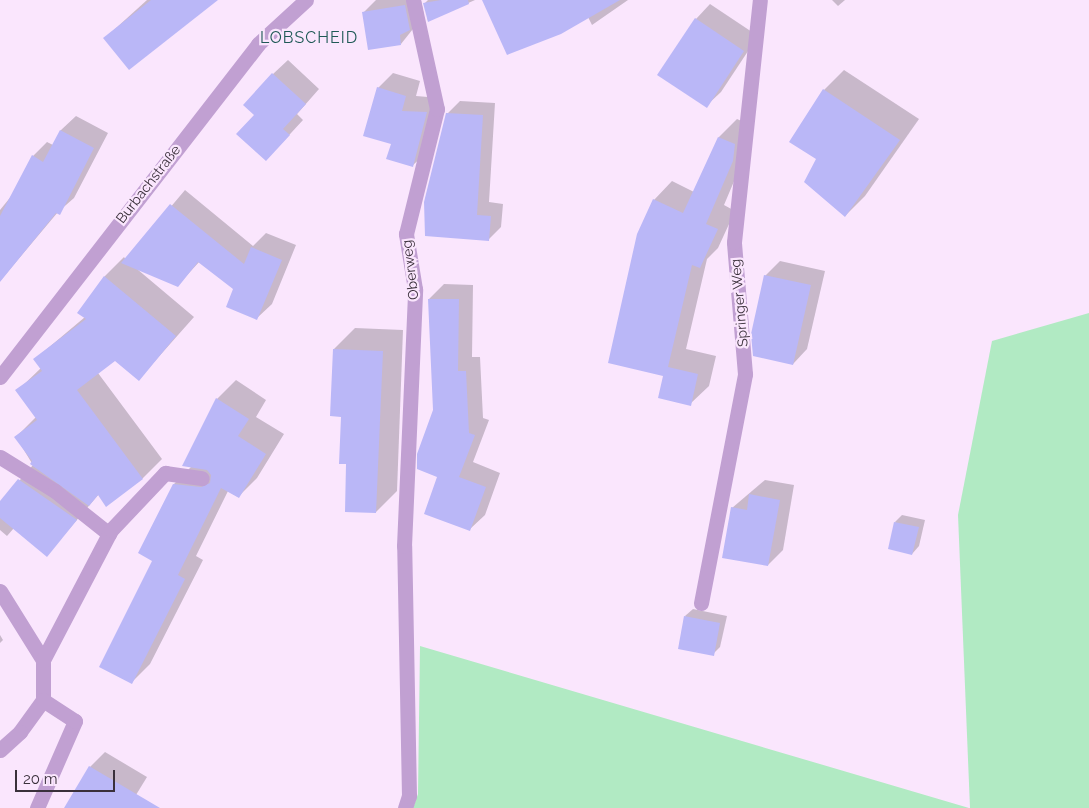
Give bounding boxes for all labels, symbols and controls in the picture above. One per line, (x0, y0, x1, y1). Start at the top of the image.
district label: LOBSCHEID (259, 28, 359, 48)
street label: Burbachstraße (112, 142, 184, 226)
street label: Oberweg (398, 239, 422, 301)
street label: Springer Weg (727, 258, 751, 348)
scale bar (18, 760, 118, 792)
text: 20 m (23, 770, 58, 788)

